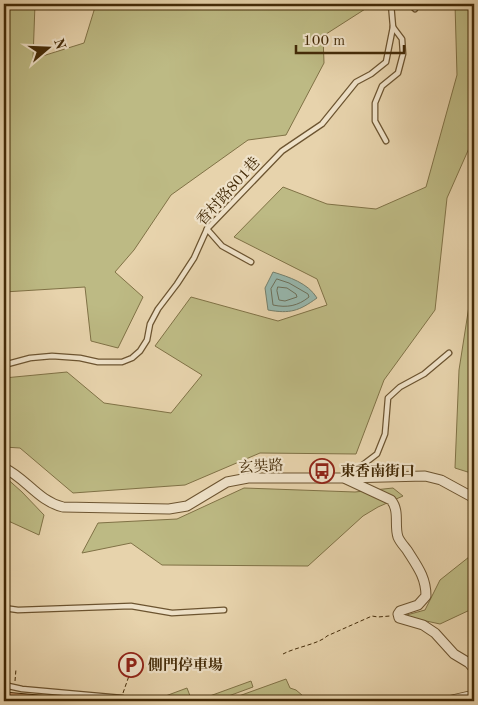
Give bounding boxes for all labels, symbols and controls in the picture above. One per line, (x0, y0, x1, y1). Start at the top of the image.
north arrow (22, 22, 72, 72)
scale bar (296, 22, 403, 54)
text: 100 m (303, 34, 345, 49)
text: N (51, 37, 68, 52)
street label: 香村路801巷 (193, 154, 263, 229)
street label: 玄奘路 (238, 457, 284, 476)
bus stop icon: 東香南街口 (309, 458, 335, 484)
place label: 東香南街口 (340, 463, 415, 480)
parking icon: 側門停車場 (118, 652, 144, 678)
place label: 側門停車場 (148, 656, 223, 674)

